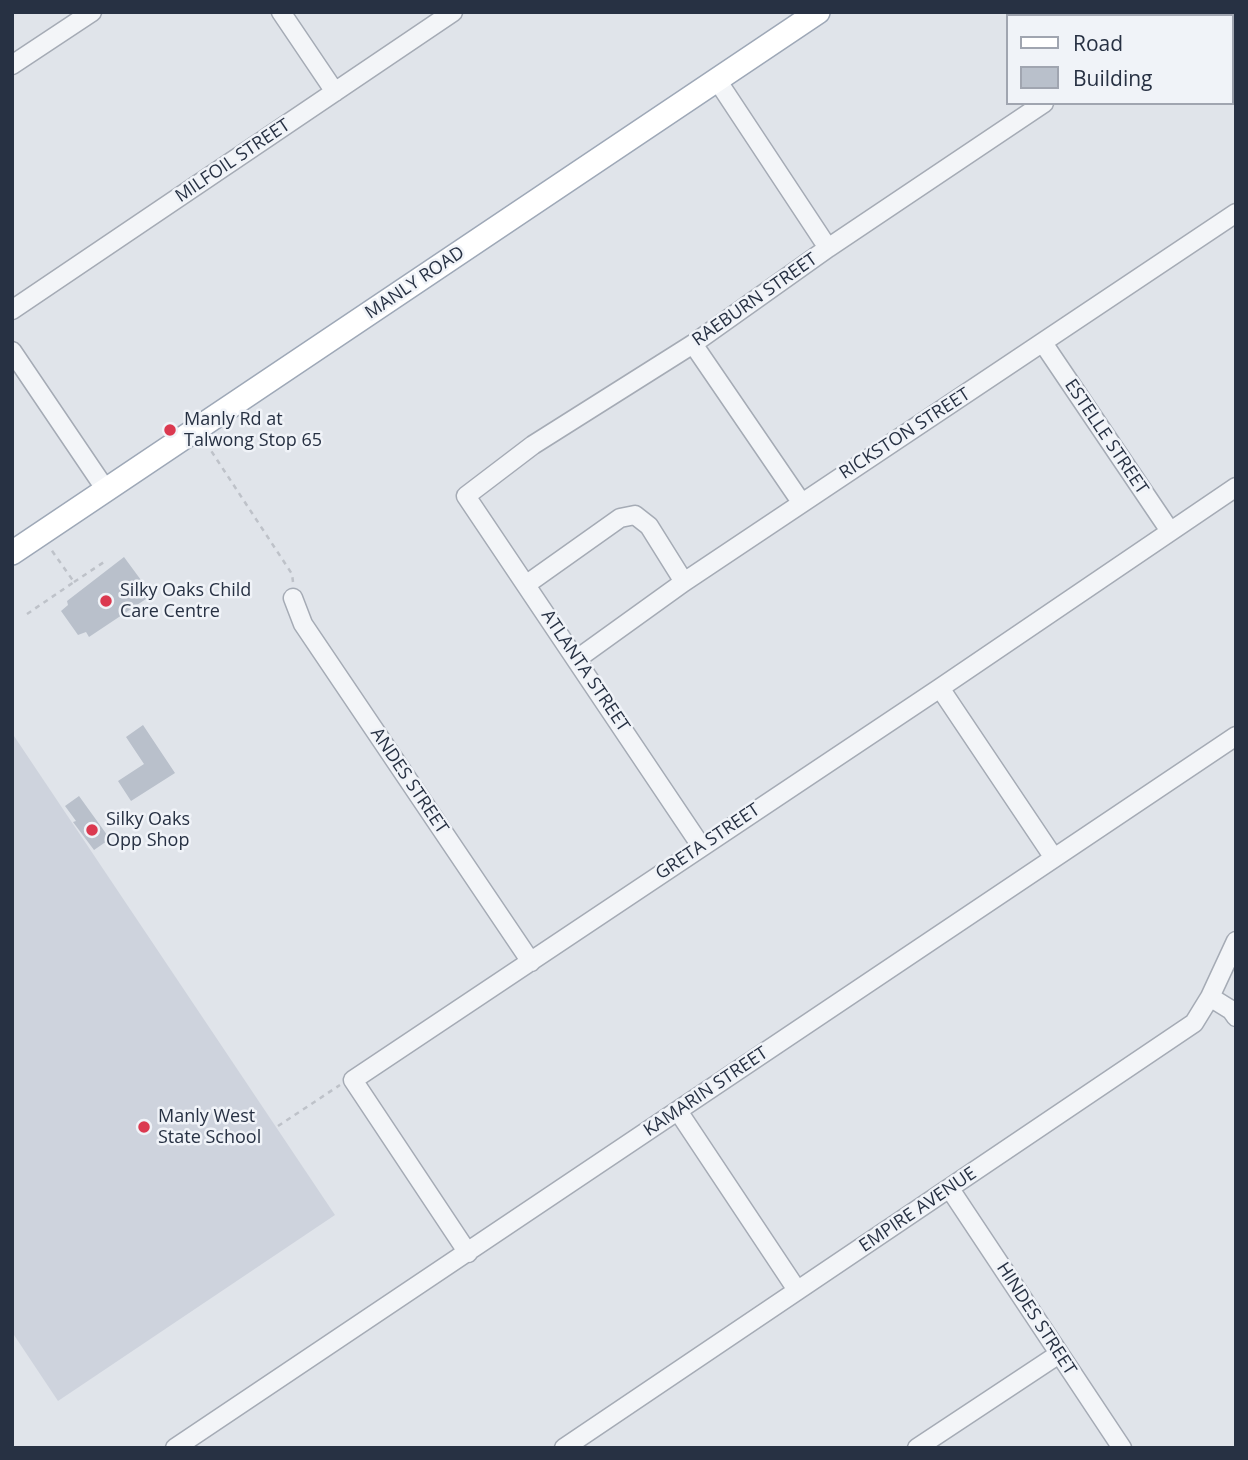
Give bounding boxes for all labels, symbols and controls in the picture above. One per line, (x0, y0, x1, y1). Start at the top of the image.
legend (1006, 14, 1234, 105)
text: Road (1073, 29, 1123, 57)
text: Building (1073, 64, 1152, 92)
street label: MILFOIL STREET (171, 115, 295, 207)
street label: MANLY ROAD (361, 242, 469, 324)
street label: RAEBURN STREET (688, 249, 822, 351)
street label: ESTELLE STREET (1060, 375, 1152, 499)
street label: RICKSTON STREET (836, 384, 974, 484)
place label: Manly Rd at Talwong Stop 65 (184, 409, 322, 452)
marker: Manly Rd at Talwong Stop 65 (162, 422, 178, 438)
place label: Silky Oaks Child Care Centre (120, 580, 251, 622)
marker: Silky Oaks Child Care Centre (98, 593, 114, 609)
street label: ATLANTA STREET (536, 606, 634, 736)
street label: ANDES STREET (366, 724, 452, 838)
street label: GRETA STREET (652, 799, 764, 885)
place label: Silky Oaks Opp Shop (106, 809, 190, 852)
marker: Silky Oaks Opp Shop (84, 822, 100, 838)
street label: KAMARIN STREET (640, 1042, 772, 1142)
place label: Manly West State School (158, 1106, 261, 1148)
marker: Manly West State School (136, 1119, 152, 1135)
street label: EMPIRE AVENUE (855, 1163, 981, 1257)
street label: HINDES STREET (991, 1258, 1081, 1380)

